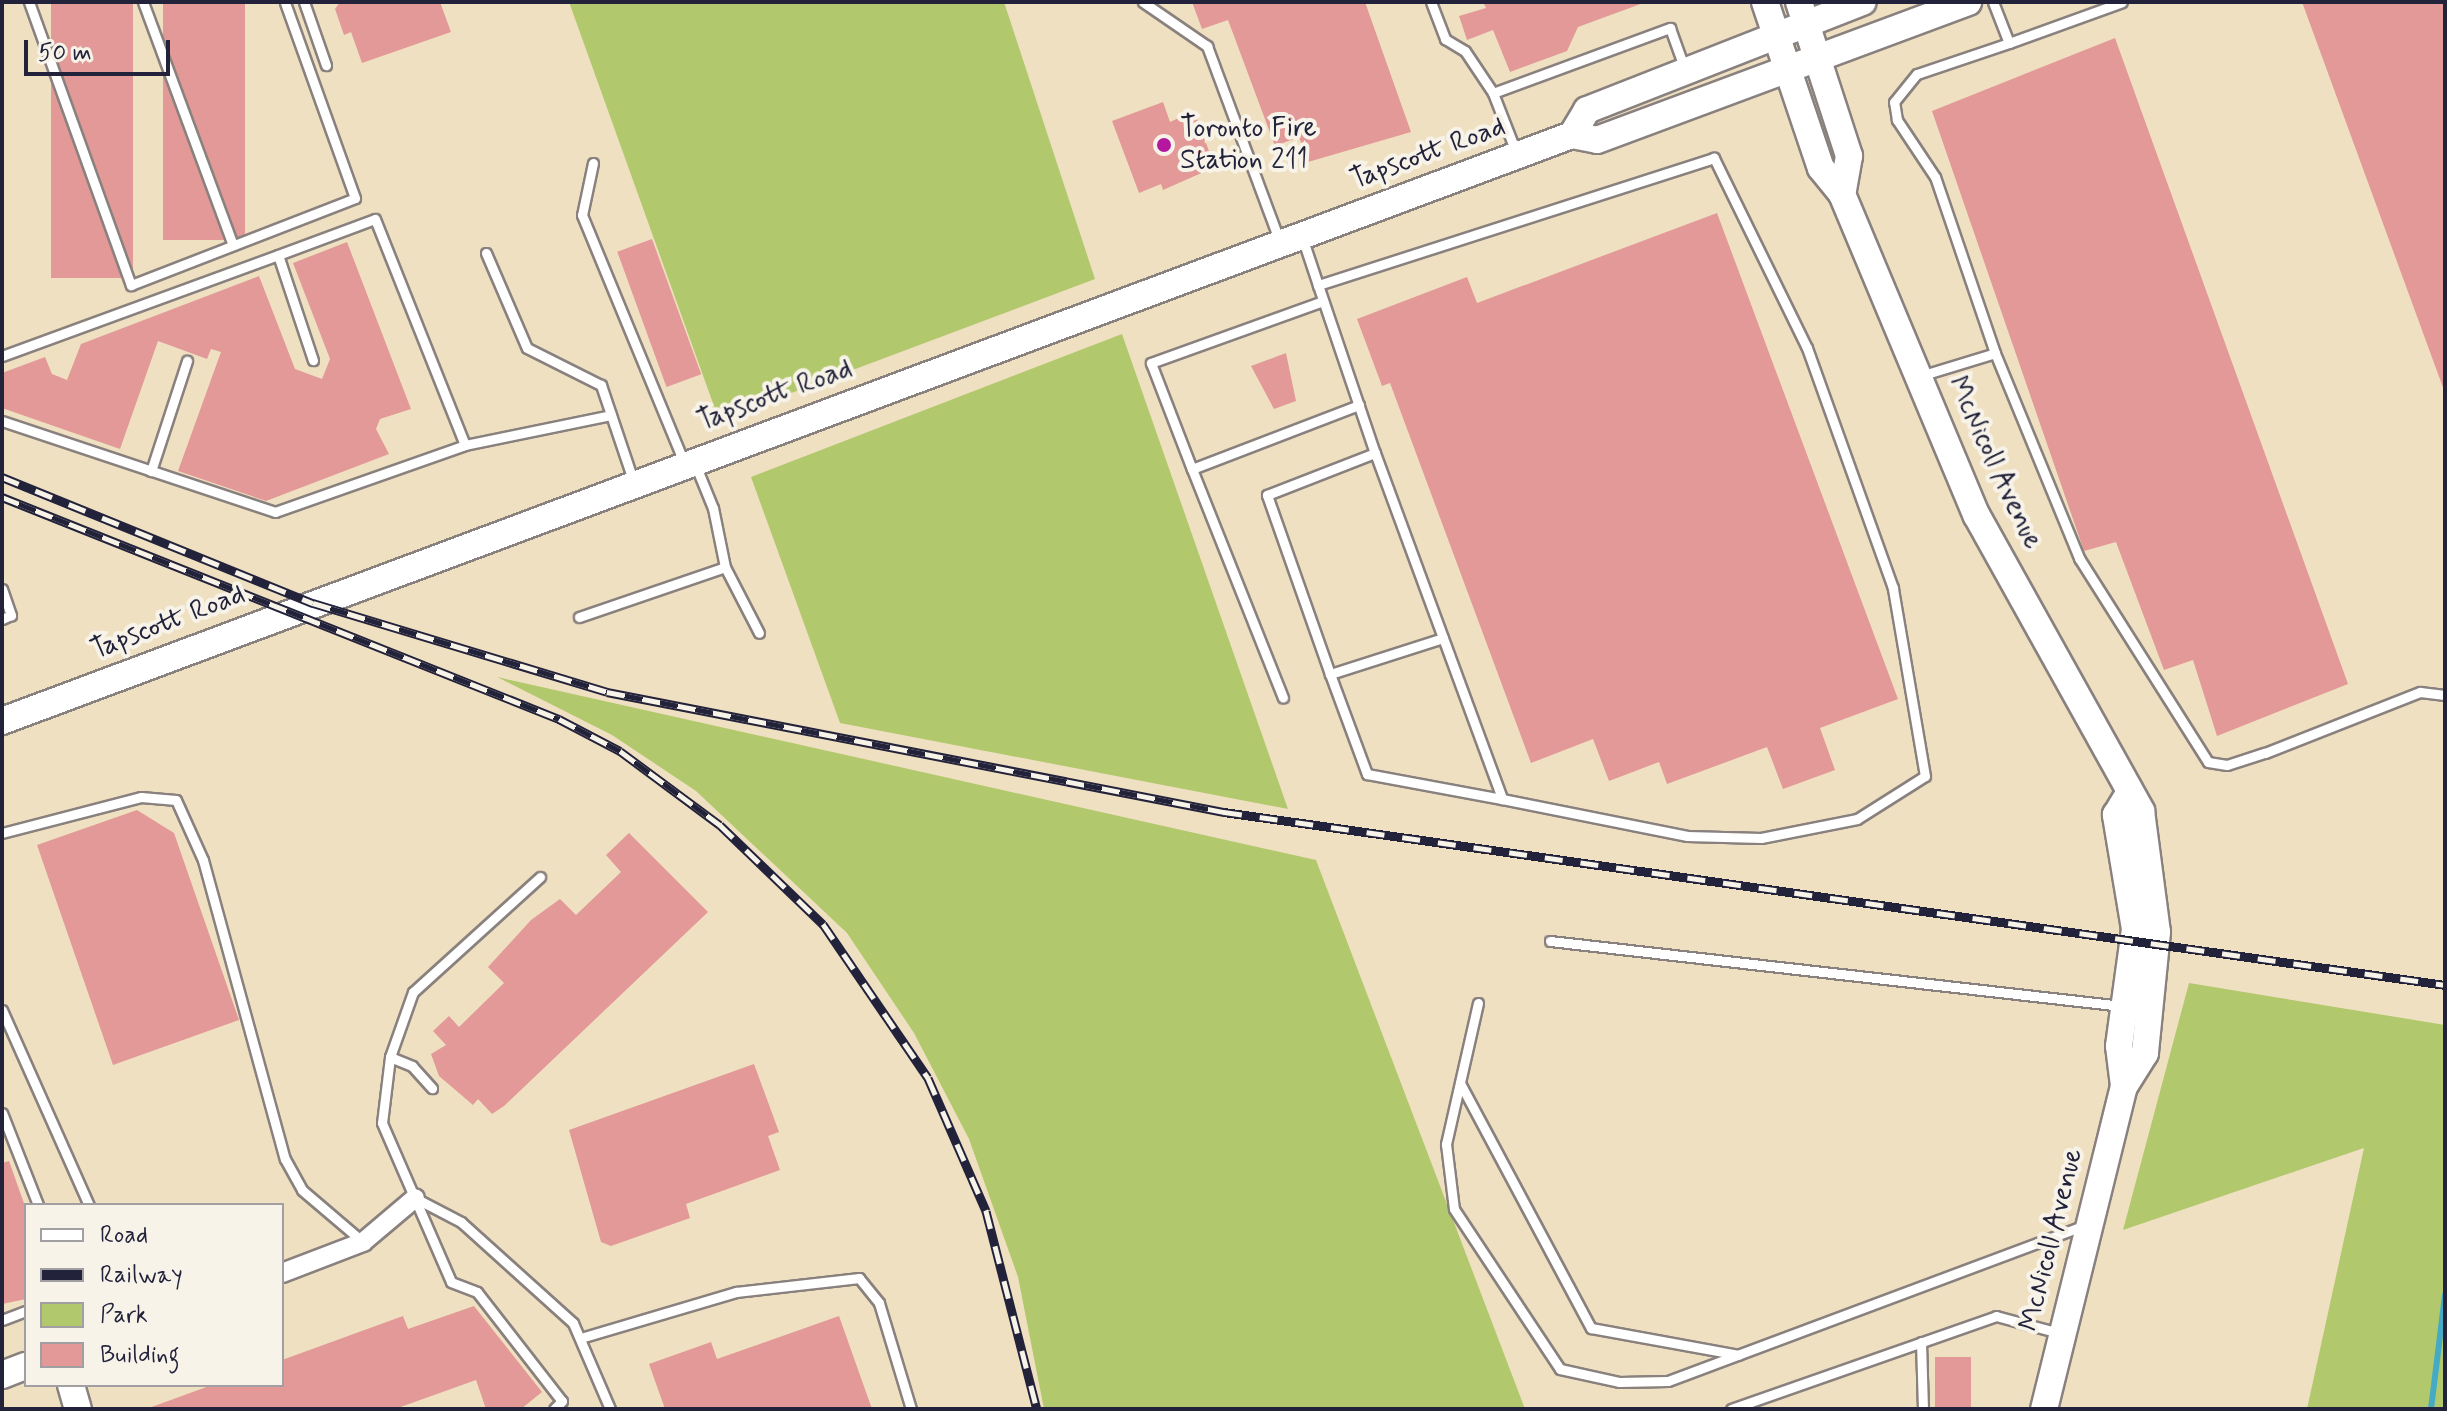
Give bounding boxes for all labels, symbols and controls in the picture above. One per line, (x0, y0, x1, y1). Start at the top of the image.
scale bar (28, 24, 174, 74)
text: 50 m (38, 38, 92, 69)
street label: Tapscott Road (1346, 110, 1510, 198)
place label: Toronto Fire Station 211 (1180, 112, 1316, 178)
marker: Toronto Fire Station 211 (1155, 136, 1173, 154)
street label: Tapscott Road (693, 352, 857, 440)
street label: McNicoll Avenue (1938, 369, 2050, 557)
street label: Tapscott Road (86, 578, 250, 668)
street label: McNicoll Avenue (2013, 1143, 2091, 1337)
legend (24, 1203, 284, 1387)
text: Road (100, 1220, 148, 1251)
text: Railway (100, 1260, 183, 1291)
text: Park (100, 1300, 148, 1331)
text: Building (100, 1340, 180, 1371)

